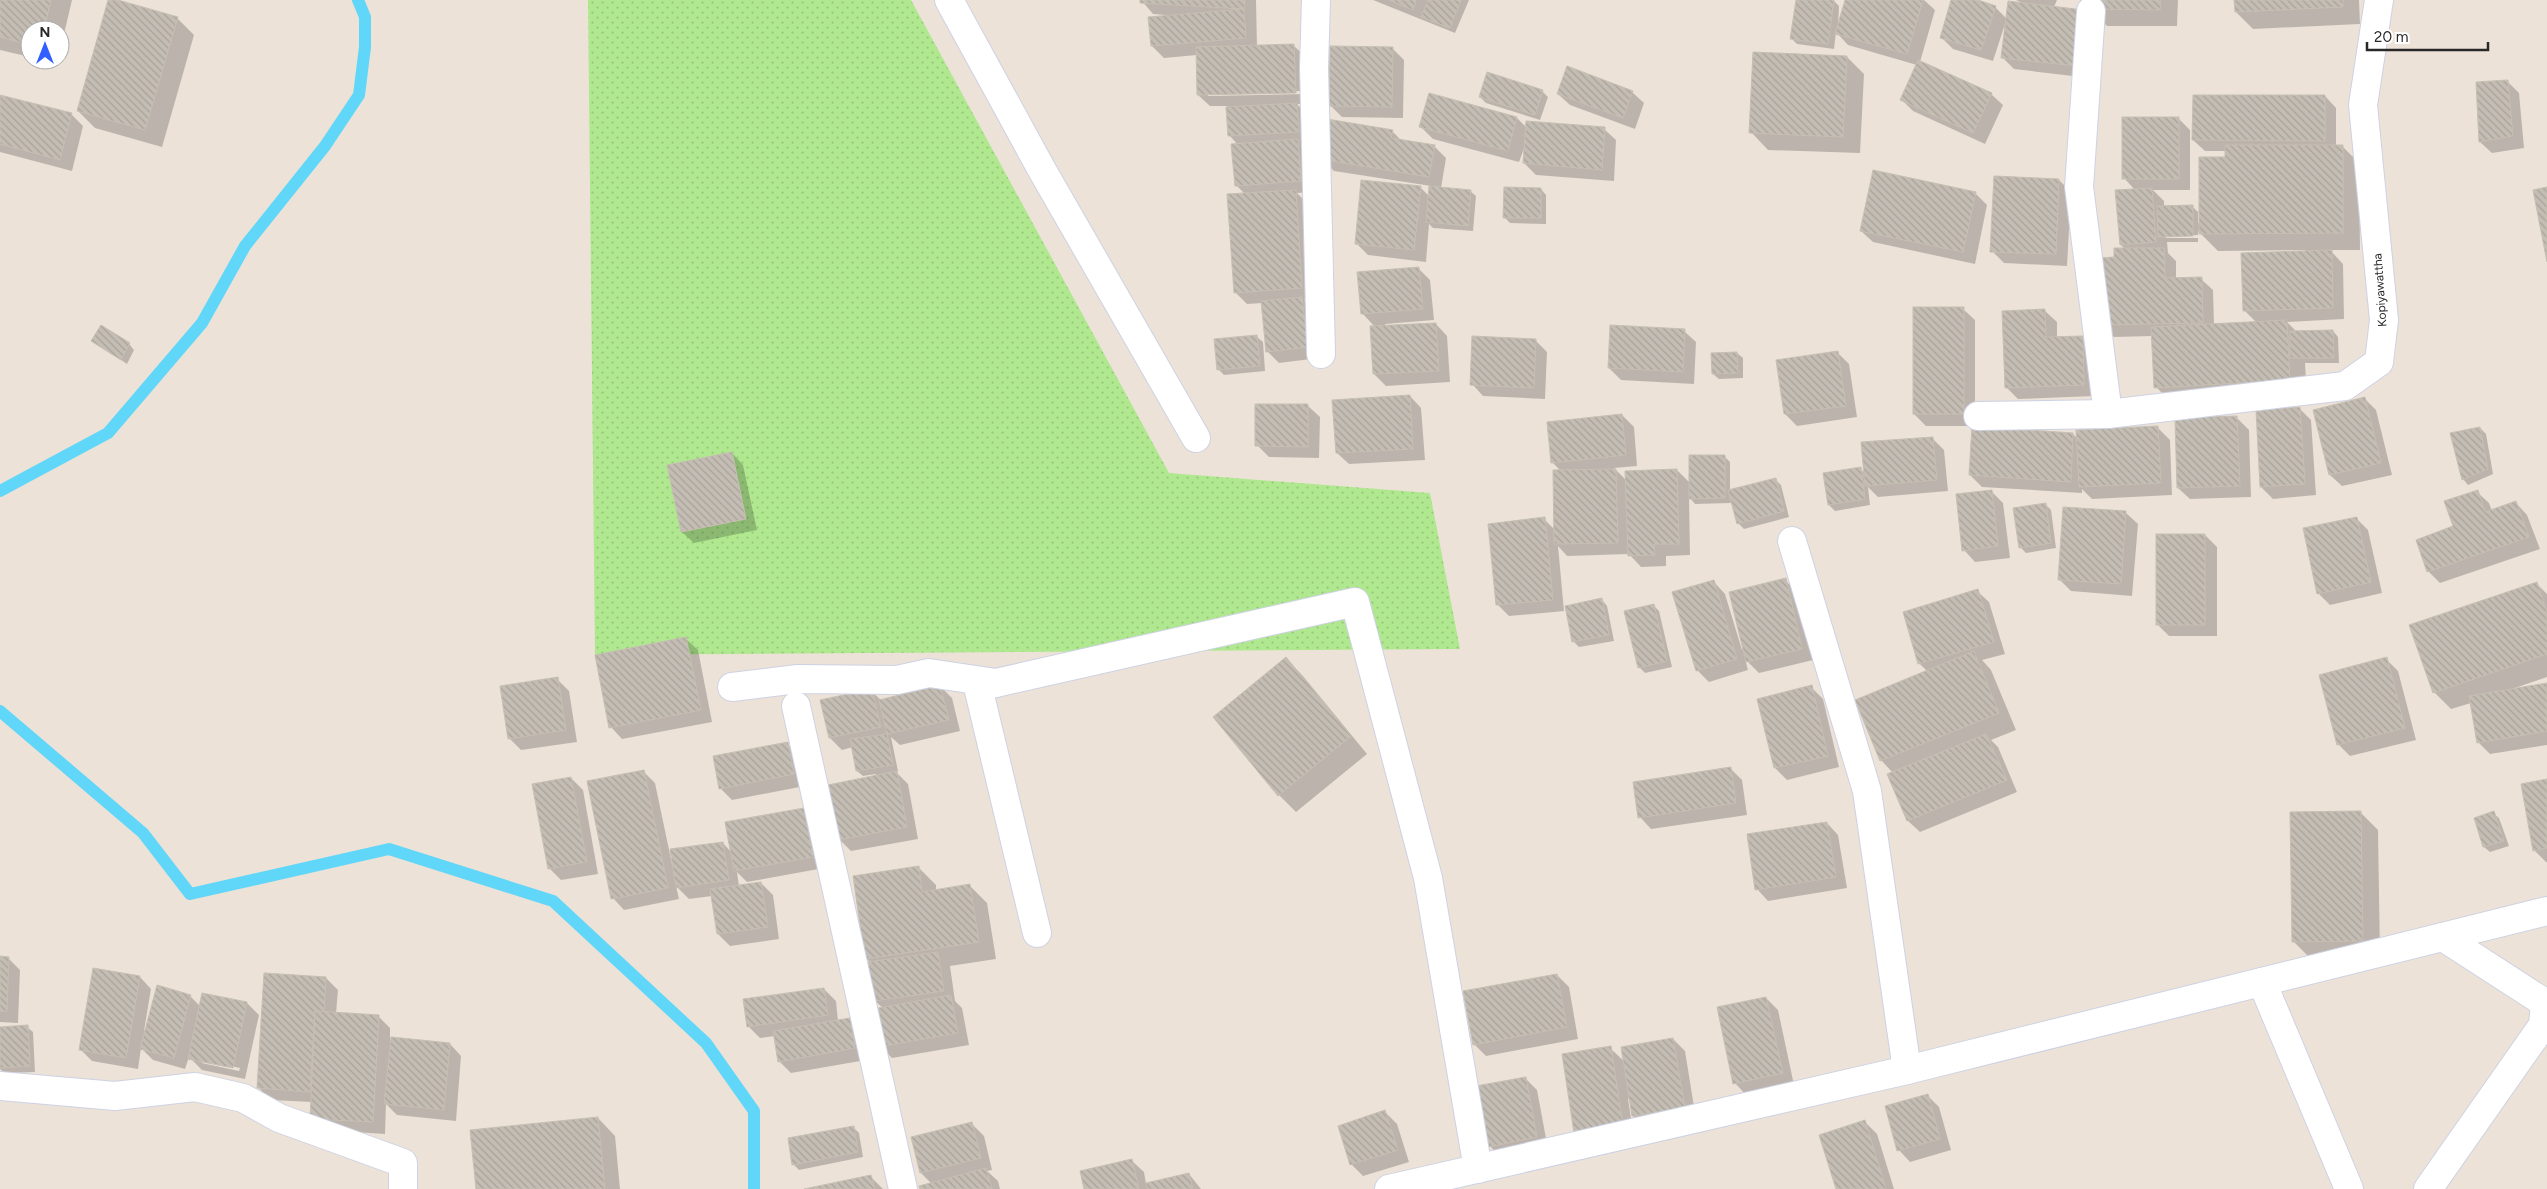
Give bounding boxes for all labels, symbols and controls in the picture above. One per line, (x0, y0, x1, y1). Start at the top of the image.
north arrow (20, 20, 70, 70)
scale bar (2367, 20, 2488, 52)
text: N (40, 24, 50, 41)
text: 20 m (2374, 28, 2408, 46)
street label: Kopiyawattha (2370, 253, 2390, 327)

